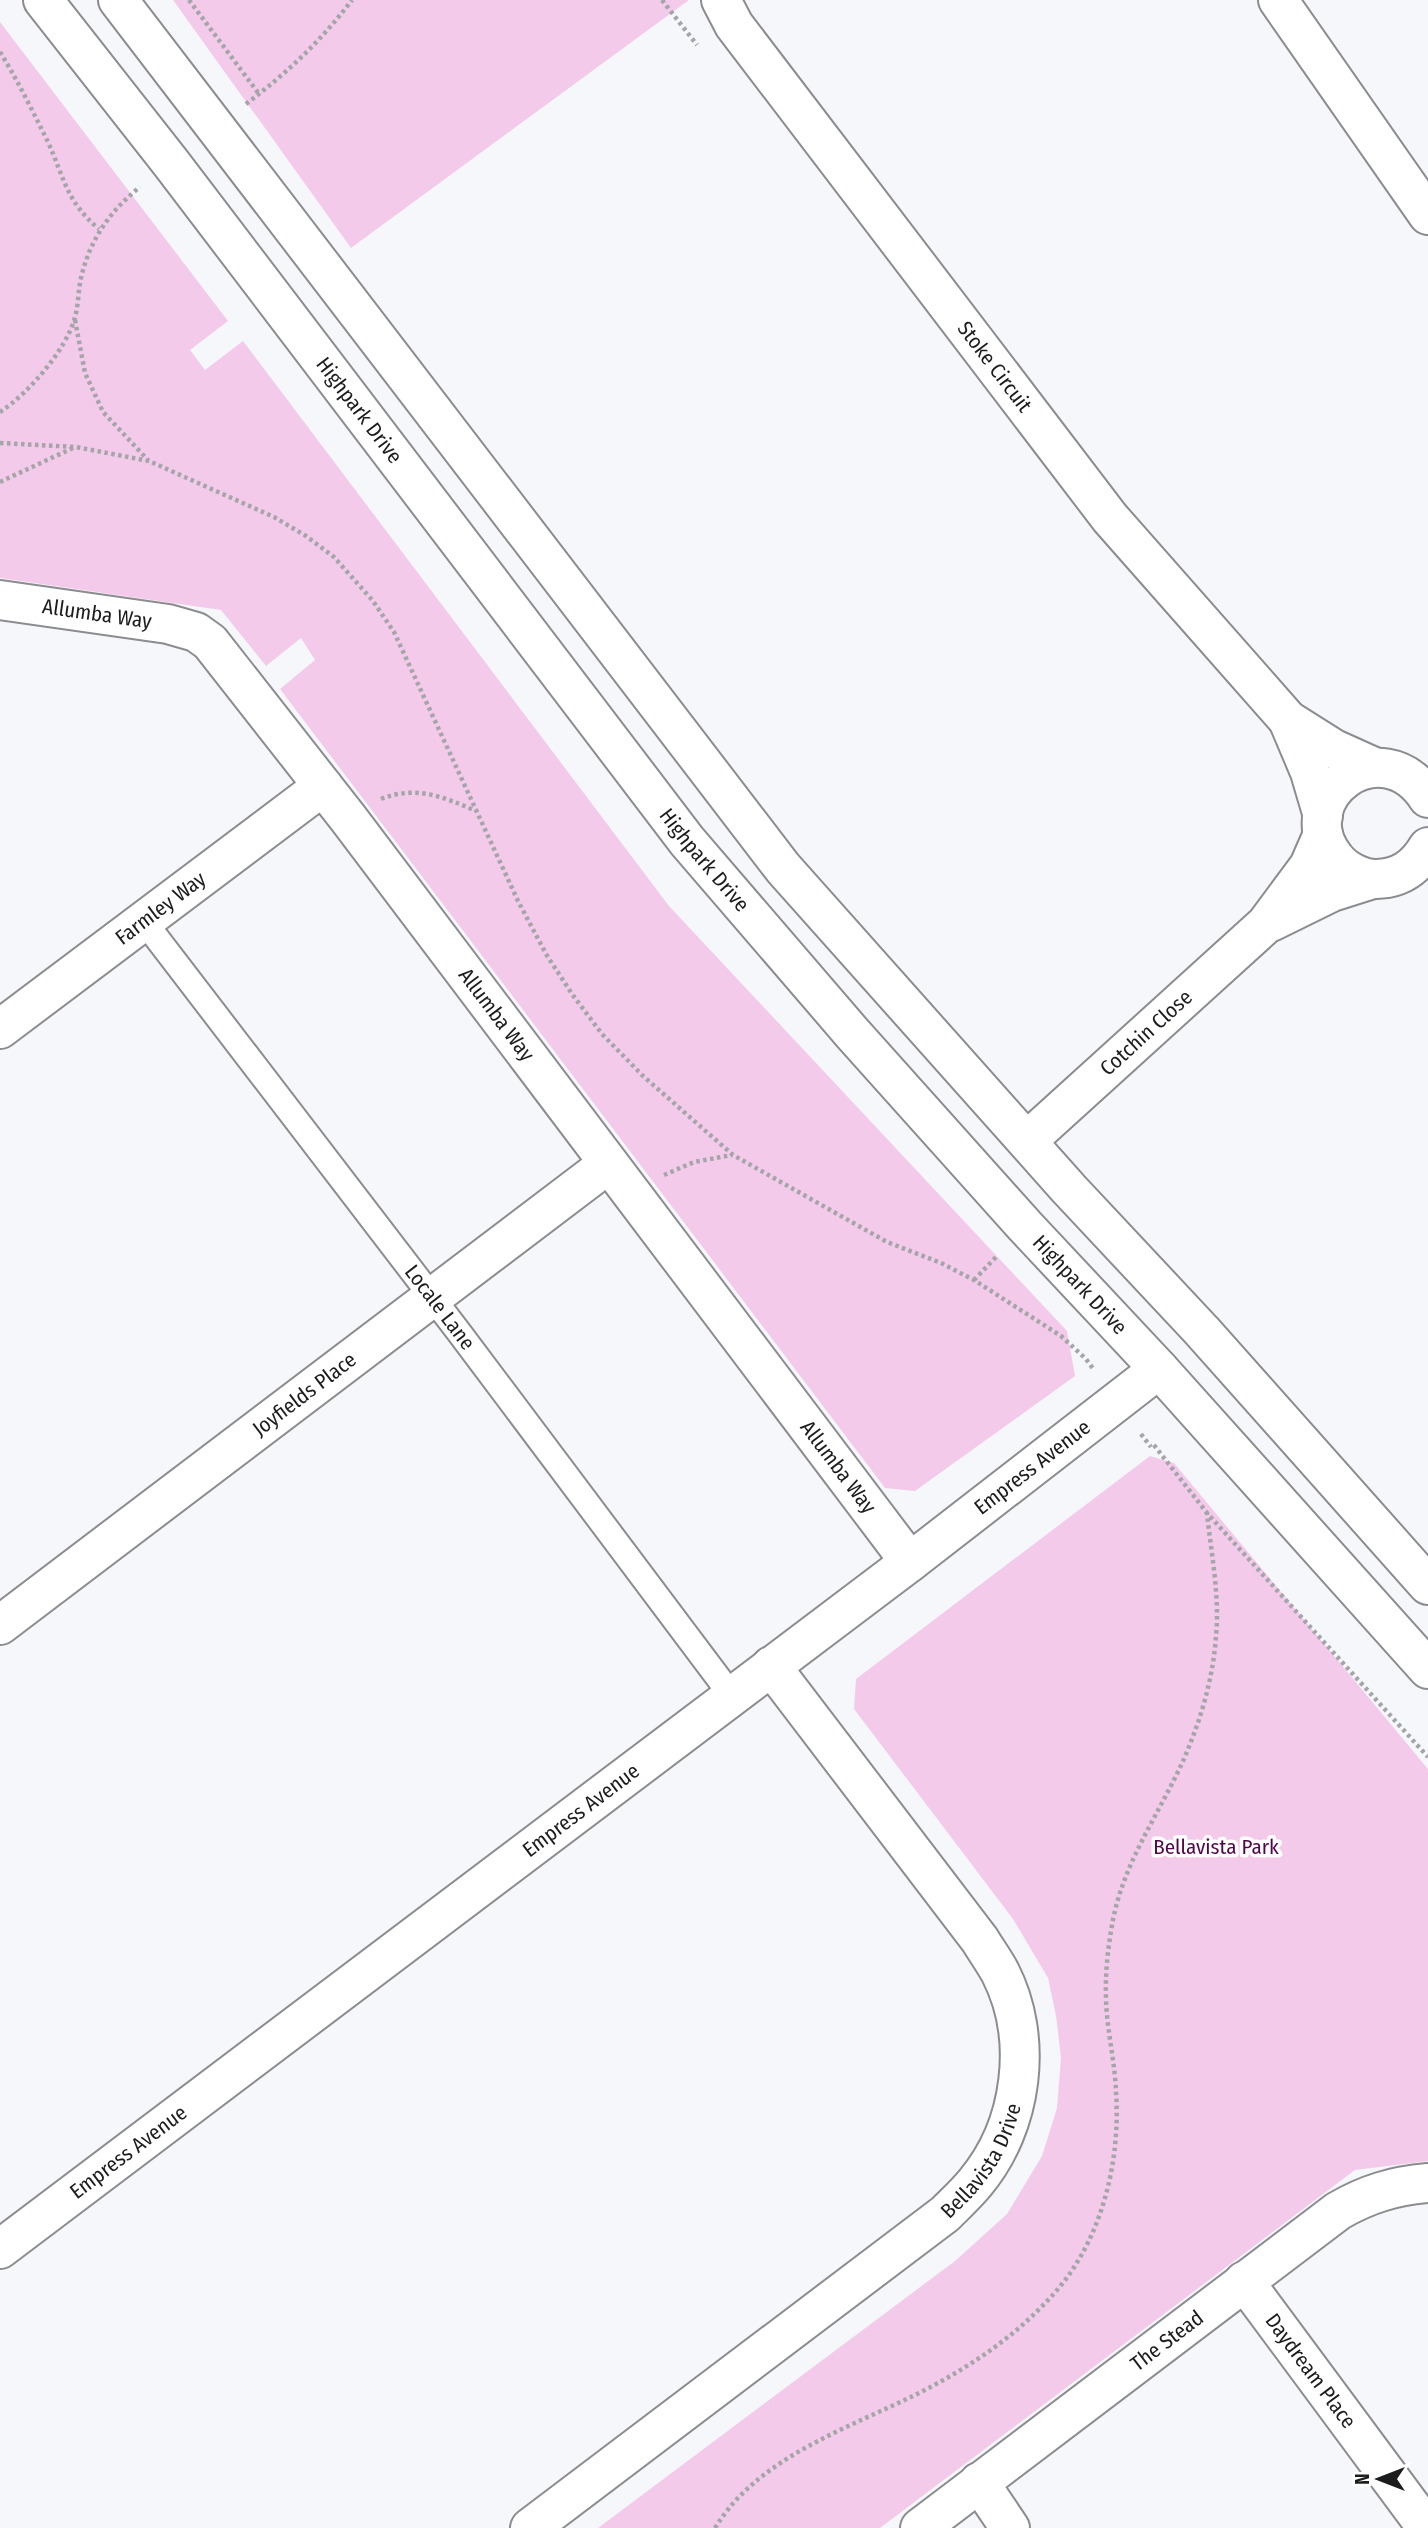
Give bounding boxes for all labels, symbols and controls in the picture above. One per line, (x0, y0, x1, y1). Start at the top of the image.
street label: Stoke Circuit (952, 316, 1038, 418)
street label: Highpark Drive (310, 352, 408, 469)
street label: Allumba Way (41, 593, 154, 635)
street label: Highpark Drive (654, 803, 755, 917)
street label: Farmley Way (110, 865, 211, 950)
street label: Allumba Way (453, 963, 540, 1067)
street label: Cotchin Close (1095, 984, 1198, 1081)
street label: Highpark Drive (1027, 1229, 1133, 1340)
street label: Locale Lane (399, 1260, 481, 1355)
street label: Joyfields Place (247, 1347, 361, 1442)
street label: Empress Avenue (969, 1414, 1096, 1520)
street label: Allumba Way (795, 1415, 882, 1519)
street label: Empress Avenue (517, 1758, 645, 1863)
park label: Bellavista Park (1153, 1834, 1279, 1860)
street label: Empress Avenue (65, 2099, 192, 2205)
street label: Bellavista Drive (935, 2101, 1027, 2224)
street label: The Stead (1125, 2305, 1209, 2377)
street label: Daydream Place (1260, 2308, 1362, 2434)
north arrow (1344, 2444, 1414, 2514)
text: N (1351, 2473, 1374, 2485)

